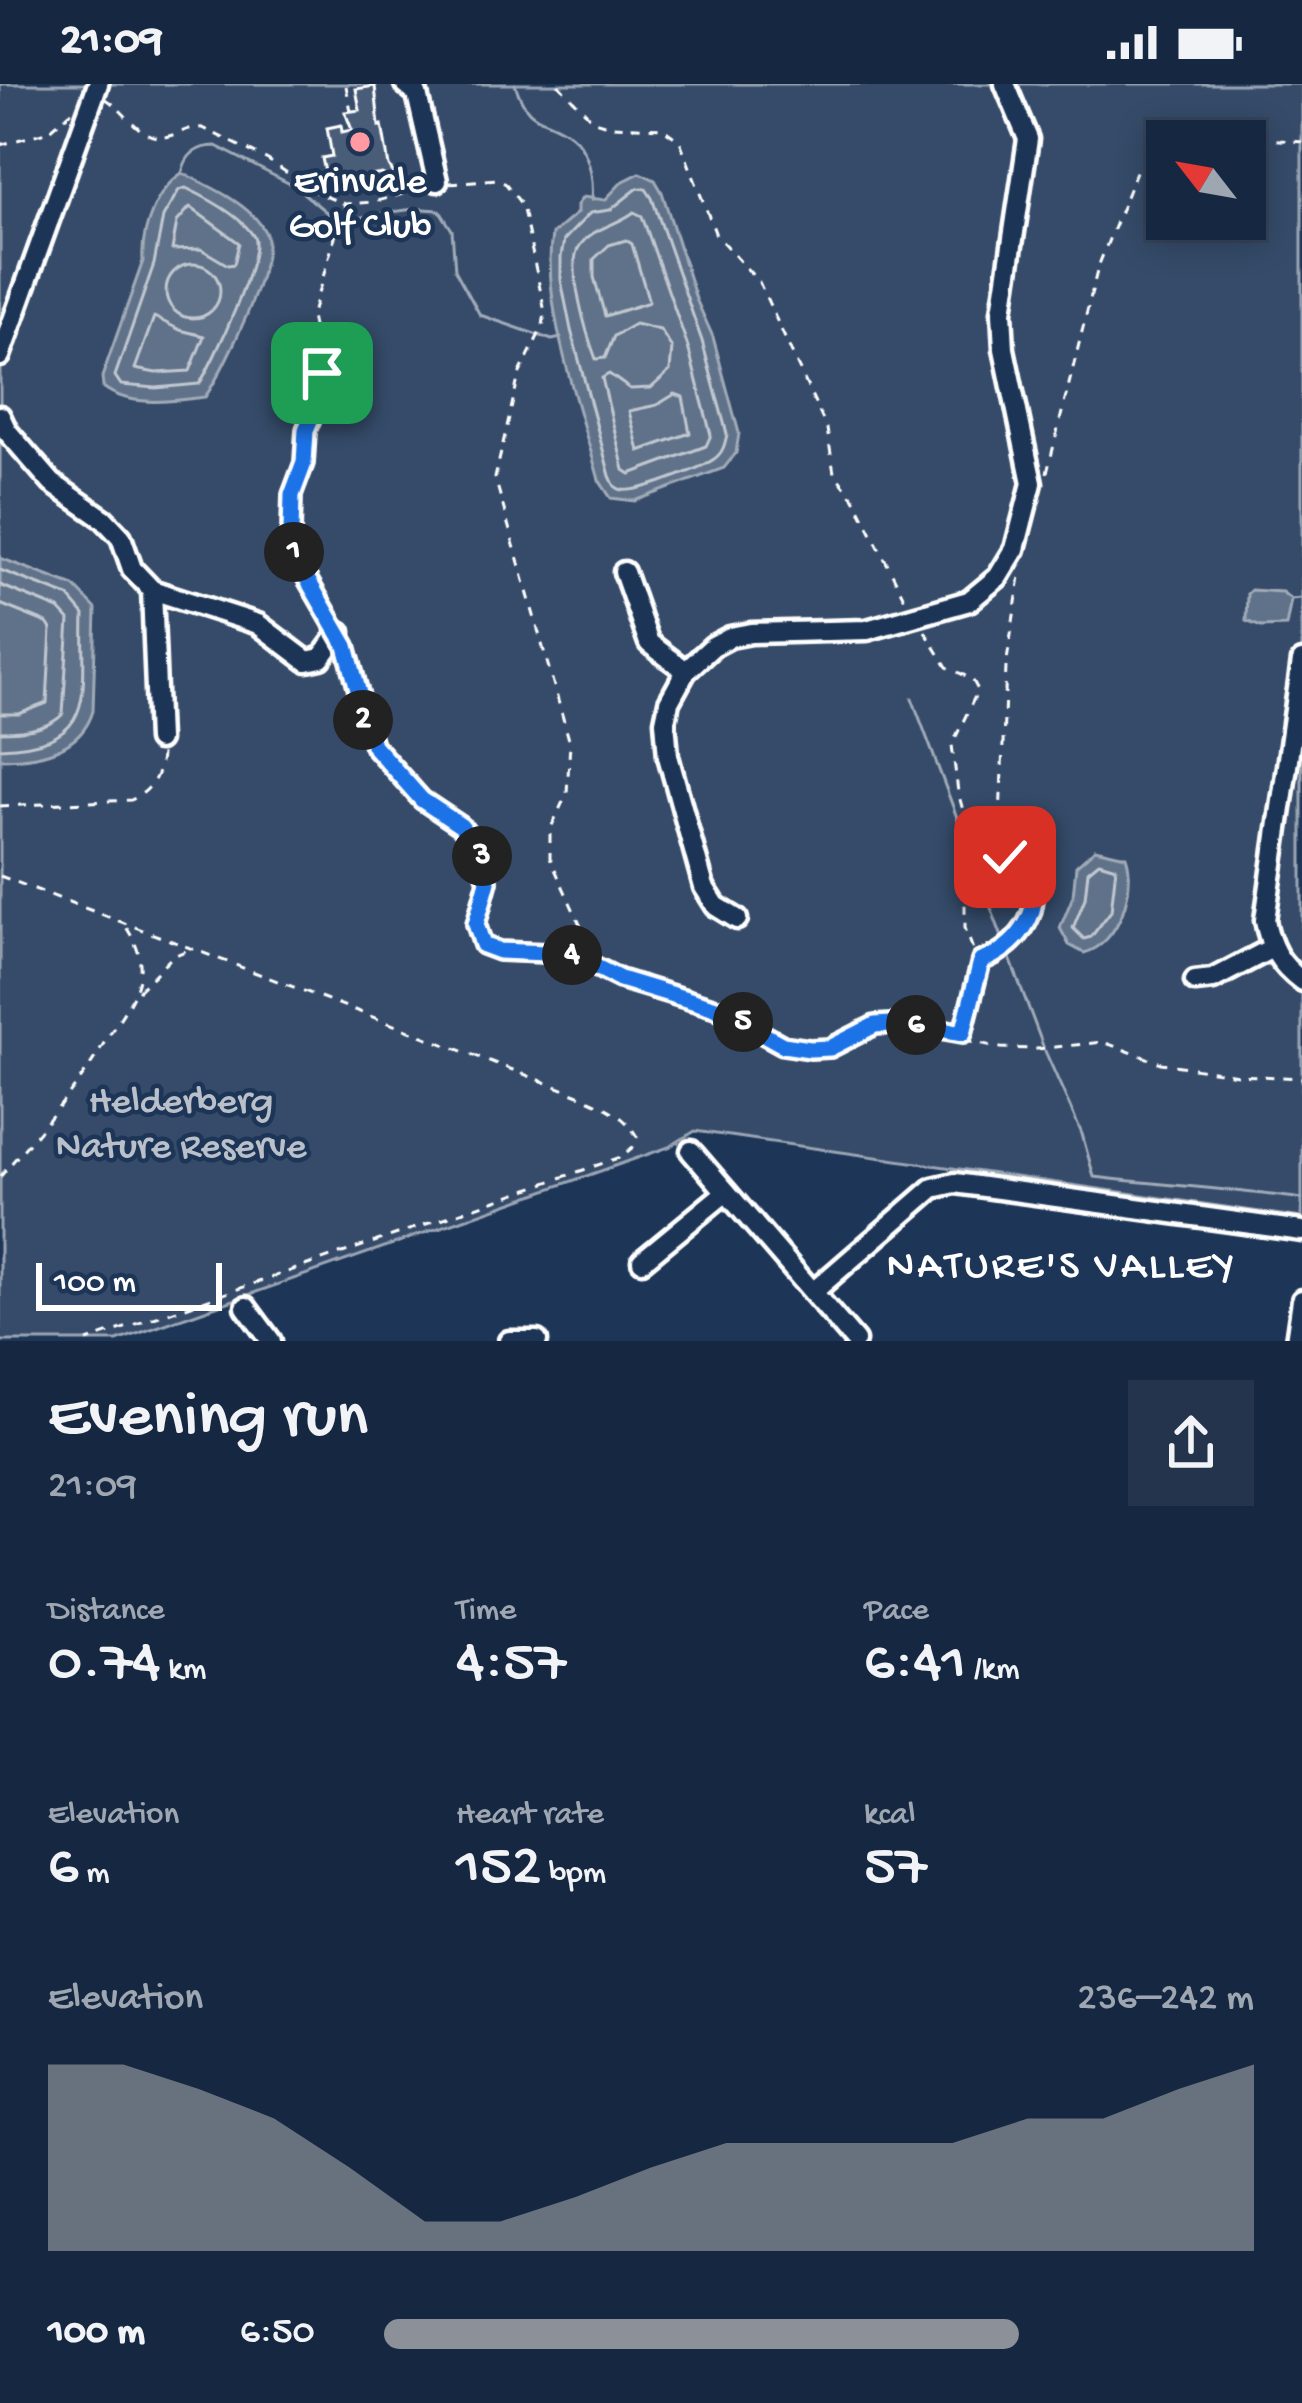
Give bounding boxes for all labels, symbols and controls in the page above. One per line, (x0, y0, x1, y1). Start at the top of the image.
text: 21:09 (60, 16, 162, 69)
north arrow (1146, 120, 1266, 240)
map controls (1146, 120, 1266, 240)
marker: Erinvale Golf Club (347, 129, 373, 155)
place label: Erinvale Golf Club (288, 161, 432, 252)
pin (271, 322, 373, 424)
icon: arrive (289, 340, 355, 406)
pin: 1 (264, 522, 324, 582)
text: 1 (287, 533, 301, 571)
pin: 2 (333, 690, 393, 750)
text: 2 (355, 701, 371, 739)
pin (954, 806, 1056, 908)
icon: check (972, 824, 1038, 890)
pin: 3 (452, 826, 512, 886)
text: 3 (473, 837, 491, 875)
pin: 4 (542, 925, 602, 985)
text: 4 (564, 936, 580, 974)
pin: 5 (713, 992, 773, 1052)
pin: 6 (886, 995, 946, 1055)
text: 5 (734, 1003, 752, 1041)
text: 6 (908, 1006, 924, 1044)
park label: Helderberg Nature Reserve (56, 1081, 307, 1172)
district label: NATURE'S VALLEY (887, 1244, 1237, 1293)
scale bar (36, 1257, 222, 1310)
text: 100 m (54, 1265, 136, 1303)
button: share (1128, 1380, 1254, 1506)
text: Evening run (48, 1381, 368, 1459)
text: 21:09 (48, 1465, 137, 1511)
text: Distance (48, 1593, 165, 1631)
text: Time (456, 1593, 516, 1631)
text: Pace (864, 1593, 929, 1631)
text: 0.74 (48, 1631, 161, 1701)
text: 4:57 (456, 1631, 566, 1701)
text: 6:41 (864, 1631, 966, 1701)
text: km (161, 1652, 206, 1690)
text: /km (966, 1652, 1020, 1690)
text: Elevation (48, 1797, 179, 1835)
text: Heart rate (456, 1797, 604, 1835)
text: kcal (864, 1797, 916, 1835)
text: 6 (48, 1835, 78, 1905)
text: 152 (456, 1835, 541, 1905)
text: 57 (864, 1835, 927, 1905)
text: m (78, 1856, 110, 1894)
text: bpm (541, 1856, 606, 1894)
text: Elevation (48, 1977, 203, 2023)
text: 236–242 m (1077, 1977, 1254, 2023)
text: 100 m (48, 2311, 145, 2357)
text: 6:50 (240, 2311, 315, 2357)

